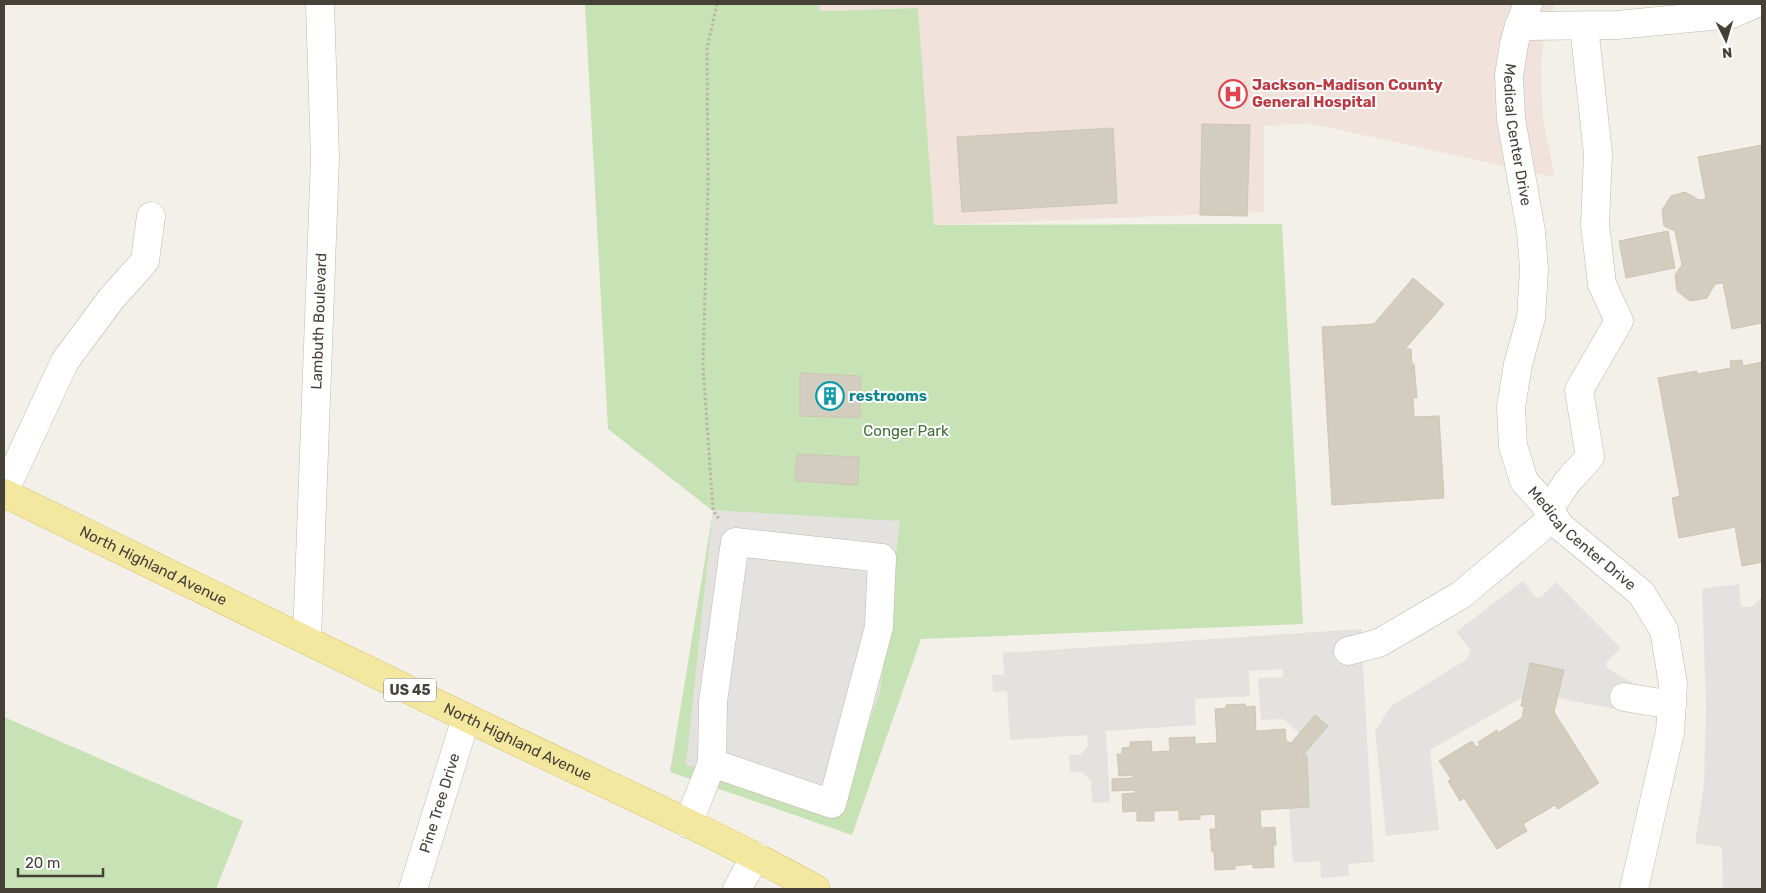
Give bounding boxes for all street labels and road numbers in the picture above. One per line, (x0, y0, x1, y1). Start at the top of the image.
street label: Medical Center Drive (1500, 62, 1535, 207)
street label: Lambuth Boulevard (307, 252, 330, 390)
street label: Medical Center Drive (1524, 483, 1640, 594)
street label: North Highland Avenue (77, 522, 230, 609)
road number: US 45 (384, 678, 436, 702)
street label: North Highland Avenue (441, 699, 595, 785)
street label: Pine Tree Drive (416, 751, 464, 855)

